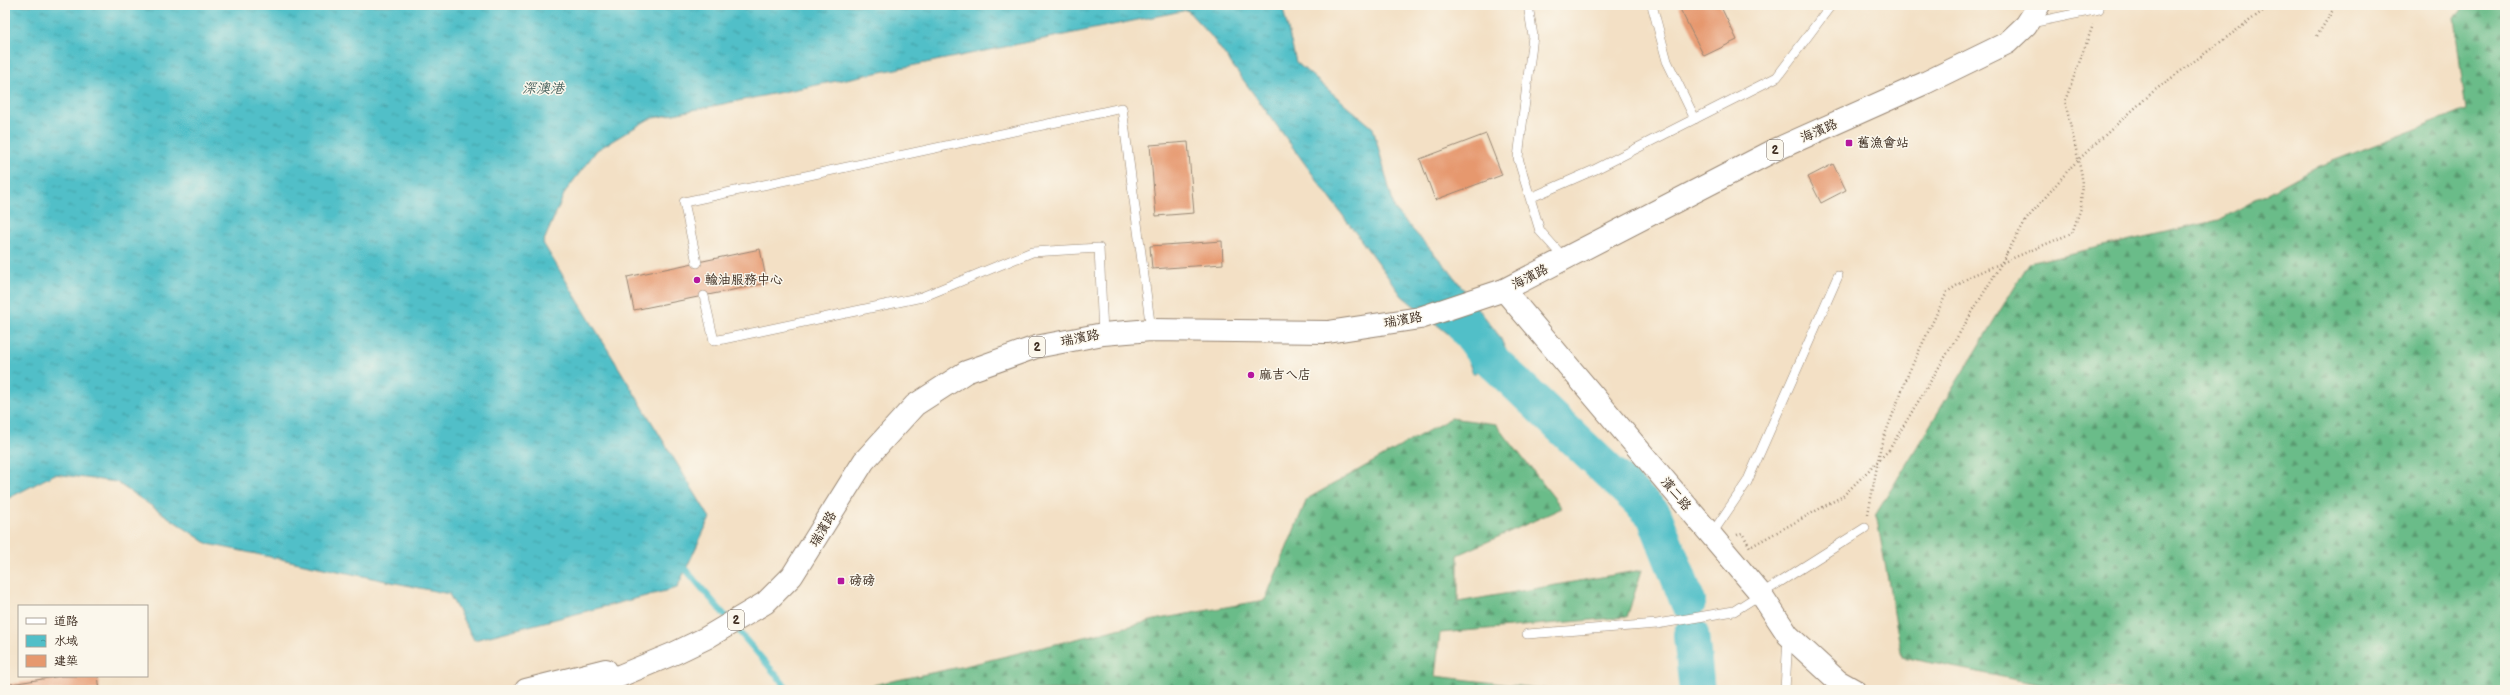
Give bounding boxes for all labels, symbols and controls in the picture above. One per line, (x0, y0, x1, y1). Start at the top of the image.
water label: 深澳港 (522, 80, 566, 97)
street label: 海濱路 (1798, 116, 1840, 146)
place label: 舊漁會站 (1857, 135, 1909, 151)
marker: 舊漁會站 (1844, 138, 1854, 148)
road number: 2 (1767, 140, 1783, 160)
street label: 海濱路 (1509, 261, 1551, 293)
place label: 輸油服務中心 (705, 272, 783, 288)
marker: 輸油服務中心 (692, 275, 702, 285)
street label: 瑞濱路 (1382, 309, 1424, 331)
street label: 瑞濱路 (1059, 326, 1101, 350)
road number: 2 (1029, 337, 1045, 357)
place label: 麻吉ㄟ店 (1259, 367, 1311, 383)
marker: 麻吉ㄟ店 (1246, 370, 1256, 380)
street label: 濱二路 (1657, 474, 1695, 514)
street label: 瑞濱路 (806, 508, 840, 550)
place label: 磅磅 (849, 573, 875, 589)
marker: 磅磅 (836, 576, 846, 586)
legend (18, 605, 148, 677)
road number: 2 (728, 610, 744, 630)
text: 道路 (54, 614, 78, 629)
text: 水域 (54, 634, 78, 649)
text: 建築 (54, 654, 78, 669)

